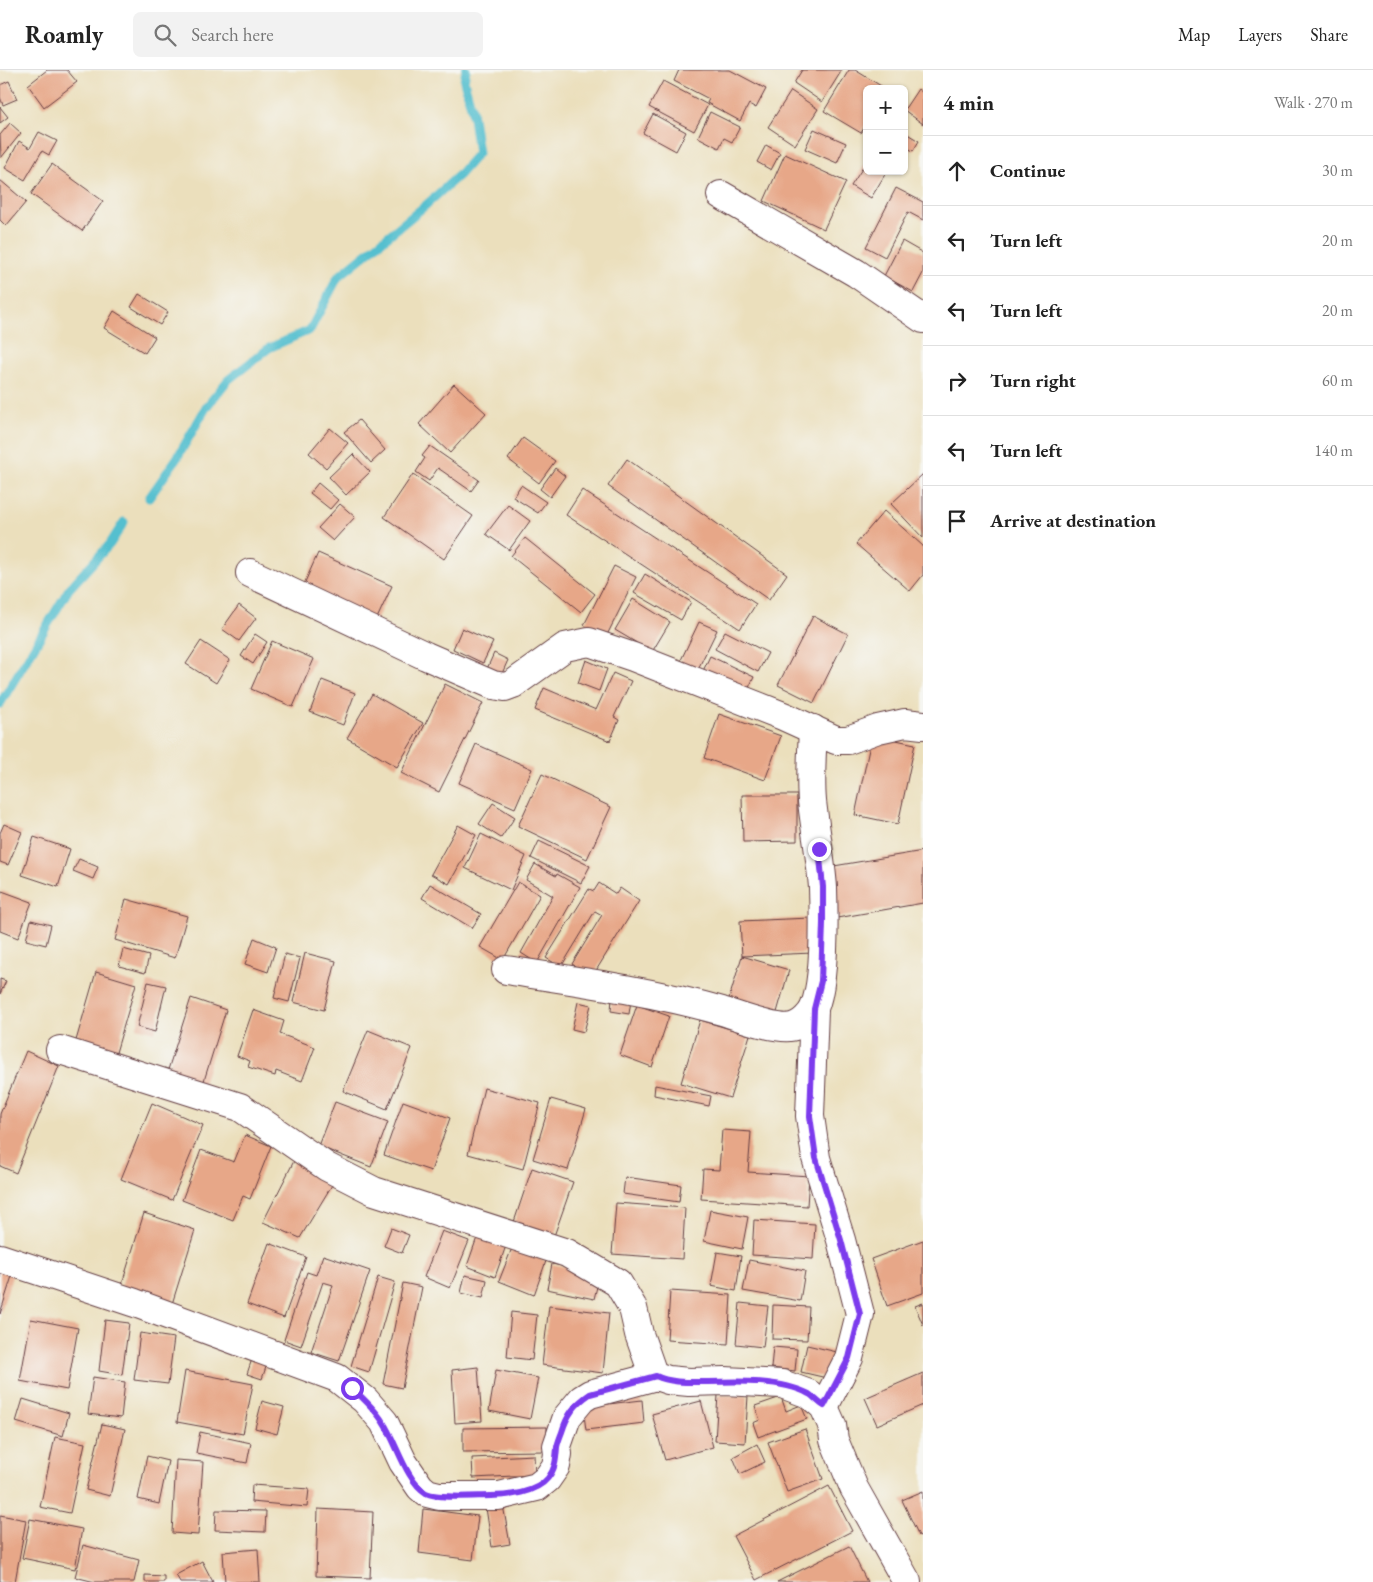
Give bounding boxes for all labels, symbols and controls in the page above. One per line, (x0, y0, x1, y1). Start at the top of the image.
search box (133, 12, 483, 57)
text: Roamly (25, 19, 103, 50)
icon: search (151, 21, 179, 49)
text: Search here (191, 22, 274, 47)
text: Map (1178, 23, 1210, 46)
text: Layers (1238, 23, 1282, 46)
text: Share (1310, 23, 1348, 46)
map controls (863, 85, 908, 175)
button: + (863, 85, 908, 130)
text: 4 min (943, 89, 994, 116)
text: Walk · 270 m (1274, 92, 1353, 113)
button: − (863, 130, 908, 175)
icon: ahead (943, 157, 971, 185)
text: Continue (990, 158, 1065, 183)
text: 30 m (1322, 160, 1353, 181)
icon: left (943, 227, 971, 255)
text: Turn left (990, 228, 1062, 253)
text: 20 m (1322, 230, 1353, 251)
icon: left (943, 297, 971, 325)
text: Turn left (990, 298, 1062, 323)
text: 20 m (1322, 300, 1353, 321)
icon: right (943, 367, 971, 395)
text: Turn right (990, 368, 1076, 393)
text: 60 m (1322, 370, 1353, 391)
icon: left (943, 437, 971, 465)
text: Turn left (990, 438, 1062, 463)
text: 140 m (1314, 440, 1353, 461)
icon: arrive (943, 507, 971, 535)
text: Arrive at destination (990, 508, 1156, 533)
route end (808, 838, 831, 861)
route start (341, 1377, 364, 1400)

